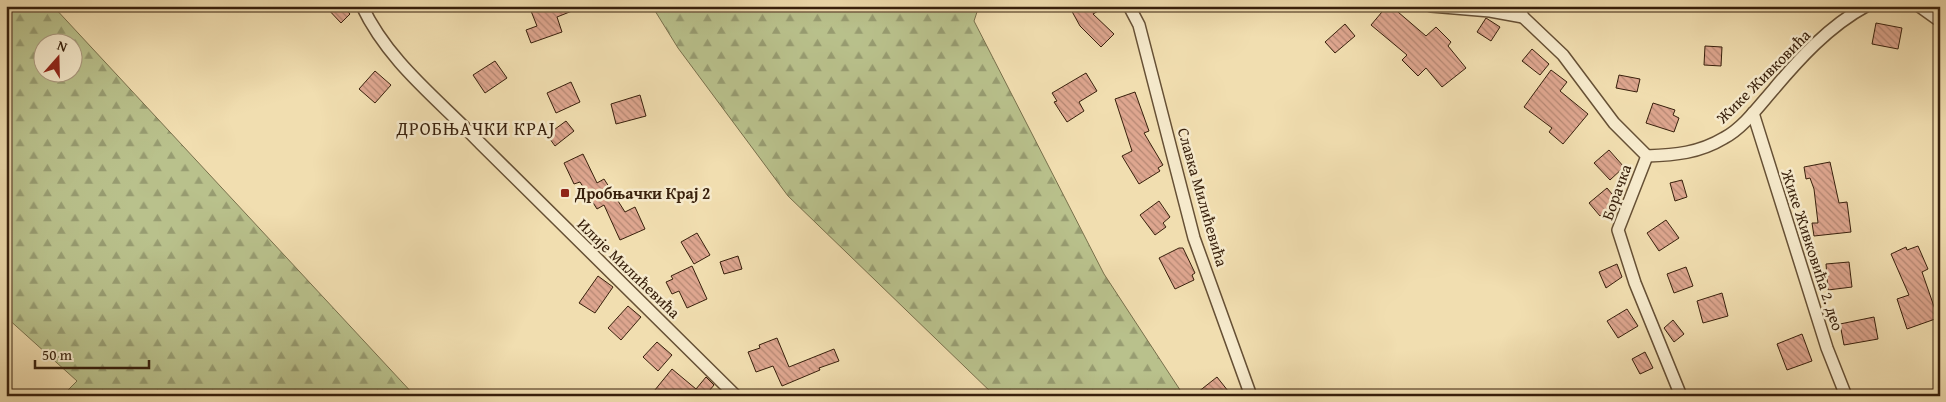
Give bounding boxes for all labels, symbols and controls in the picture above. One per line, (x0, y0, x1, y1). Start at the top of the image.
street label: Жике Живковића (1710, 23, 1816, 129)
north arrow (32, 32, 82, 82)
text: N (55, 35, 71, 57)
district label: ДРОБЊАЧКИ КРАЈ (396, 115, 555, 142)
street label: Славка Милићевића (1172, 125, 1234, 270)
street label: Борачка (1595, 160, 1637, 223)
street label: Жике Живковића 2. део (1775, 165, 1850, 334)
place label: Дробњачки Крај 2 (574, 181, 710, 205)
marker: Дробњачки Крај 2 (559, 187, 571, 199)
street label: Илије Милићевића (572, 212, 686, 324)
scale bar (35, 337, 149, 369)
text: 50 m (42, 344, 73, 365)

